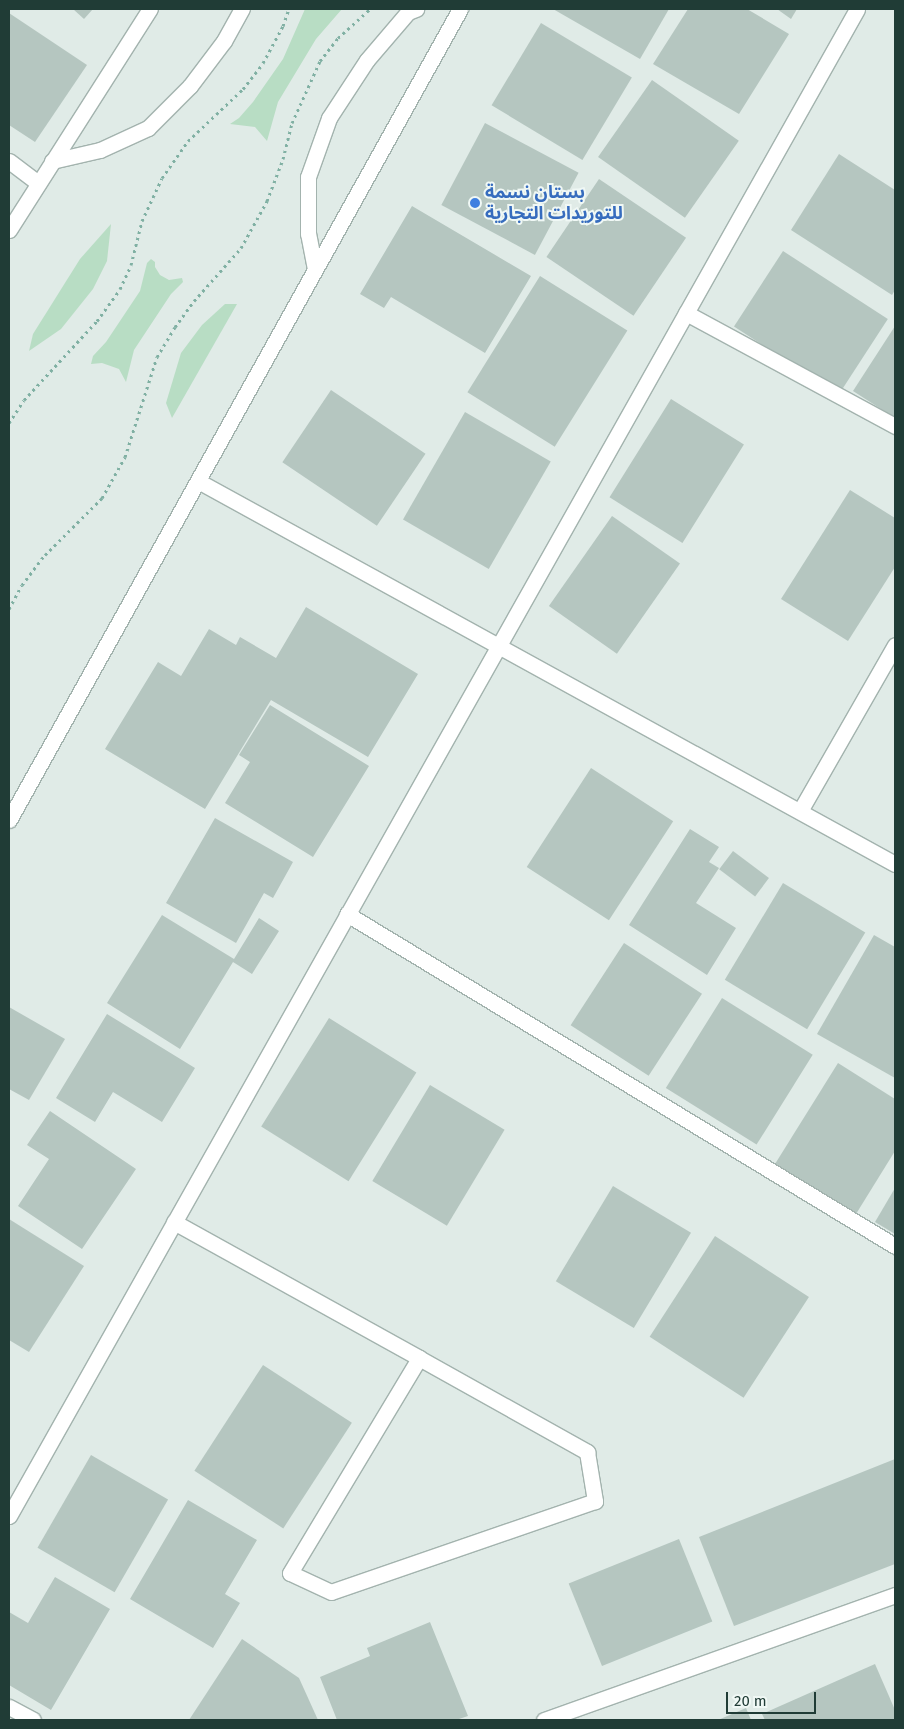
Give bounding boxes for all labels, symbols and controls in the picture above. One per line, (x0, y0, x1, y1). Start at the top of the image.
place label: بستان نسمة للتوريدات التجارية (485, 182, 623, 224)
marker: بستان نسمة للتوريدات التجارية (469, 197, 481, 209)
scale bar (729, 1682, 819, 1714)
text: 20 m (734, 1692, 767, 1710)

